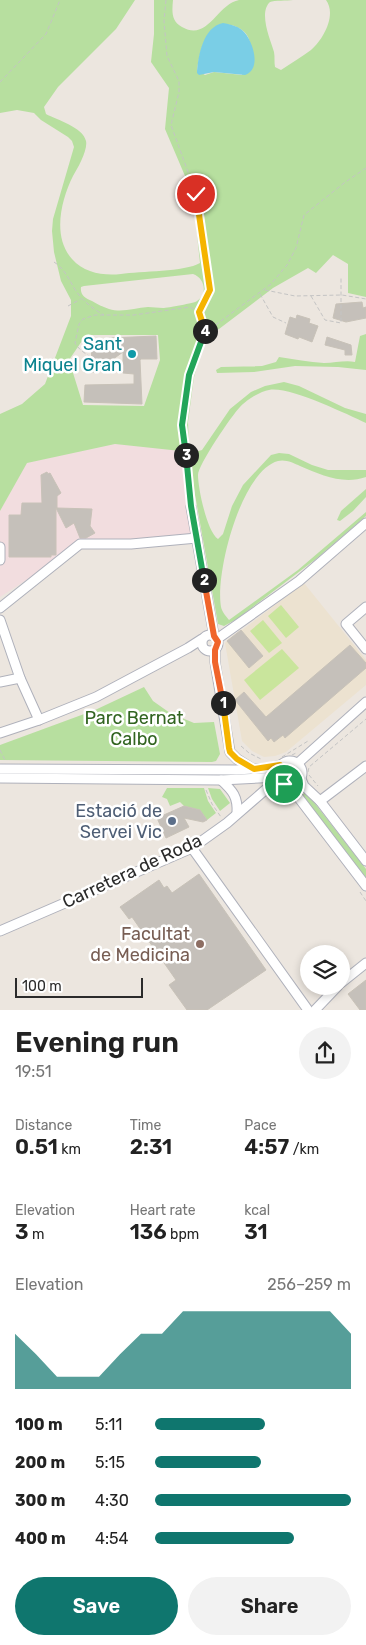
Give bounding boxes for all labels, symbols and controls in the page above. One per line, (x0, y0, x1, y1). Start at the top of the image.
pin (175, 173, 217, 215)
icon: check (182, 180, 210, 208)
pin: 4 (192, 318, 218, 344)
text: 4 (201, 323, 210, 340)
place label: Sant Miquel Gran (23, 333, 122, 376)
marker: Sant Miquel Gran (126, 348, 138, 360)
pin: 3 (174, 442, 198, 468)
text: 3 (182, 447, 191, 464)
pin: 2 (192, 568, 216, 592)
text: 2 (200, 572, 209, 589)
pin: 1 (210, 690, 236, 716)
text: 1 (220, 695, 227, 712)
park label: Parc Bernat Calbo (84, 707, 184, 750)
pin (263, 763, 305, 805)
icon: arrive (270, 770, 298, 798)
place label: Estació de Servei Vic (75, 800, 162, 843)
marker: Estació de Servei Vic (166, 815, 178, 827)
street label: Carretera de Roda (59, 829, 205, 913)
place label: Facultat de Medicina (90, 923, 190, 966)
marker: Facultat de Medicina (194, 938, 206, 950)
map controls (300, 945, 350, 995)
button: layers (300, 945, 350, 995)
scale bar (15, 975, 142, 998)
text: 100 m (22, 978, 62, 995)
text: Evening run (15, 1026, 179, 1059)
button: share (299, 1027, 351, 1079)
text: 19:51 (15, 1062, 52, 1081)
text: Distance (15, 1117, 72, 1134)
text: Time (130, 1117, 161, 1134)
text: Pace (244, 1117, 276, 1134)
text: 0.51 (15, 1134, 58, 1159)
text: 2:31 (130, 1134, 172, 1159)
text: 4:57 (244, 1134, 289, 1159)
text: km (58, 1141, 81, 1158)
text: /km (289, 1141, 319, 1158)
text: Elevation (15, 1202, 75, 1219)
text: Heart rate (130, 1202, 196, 1219)
text: kcal (244, 1202, 270, 1219)
text: 3 (15, 1219, 29, 1244)
text: 136 (130, 1219, 167, 1244)
text: 31 (244, 1219, 268, 1244)
text: m (29, 1226, 44, 1243)
text: bpm (167, 1226, 199, 1243)
text: Elevation (15, 1275, 84, 1294)
text: 256–259 m (267, 1275, 351, 1294)
text: 100 m (15, 1415, 63, 1434)
text: 5:11 (95, 1415, 122, 1434)
text: 200 m (15, 1453, 65, 1472)
text: 5:15 (95, 1453, 125, 1472)
text: 300 m (15, 1491, 65, 1510)
text: 4:30 (95, 1491, 129, 1510)
text: 400 m (15, 1529, 66, 1548)
text: 4:54 (95, 1529, 128, 1548)
button: Save (15, 1577, 178, 1635)
button: Share (188, 1577, 351, 1635)

